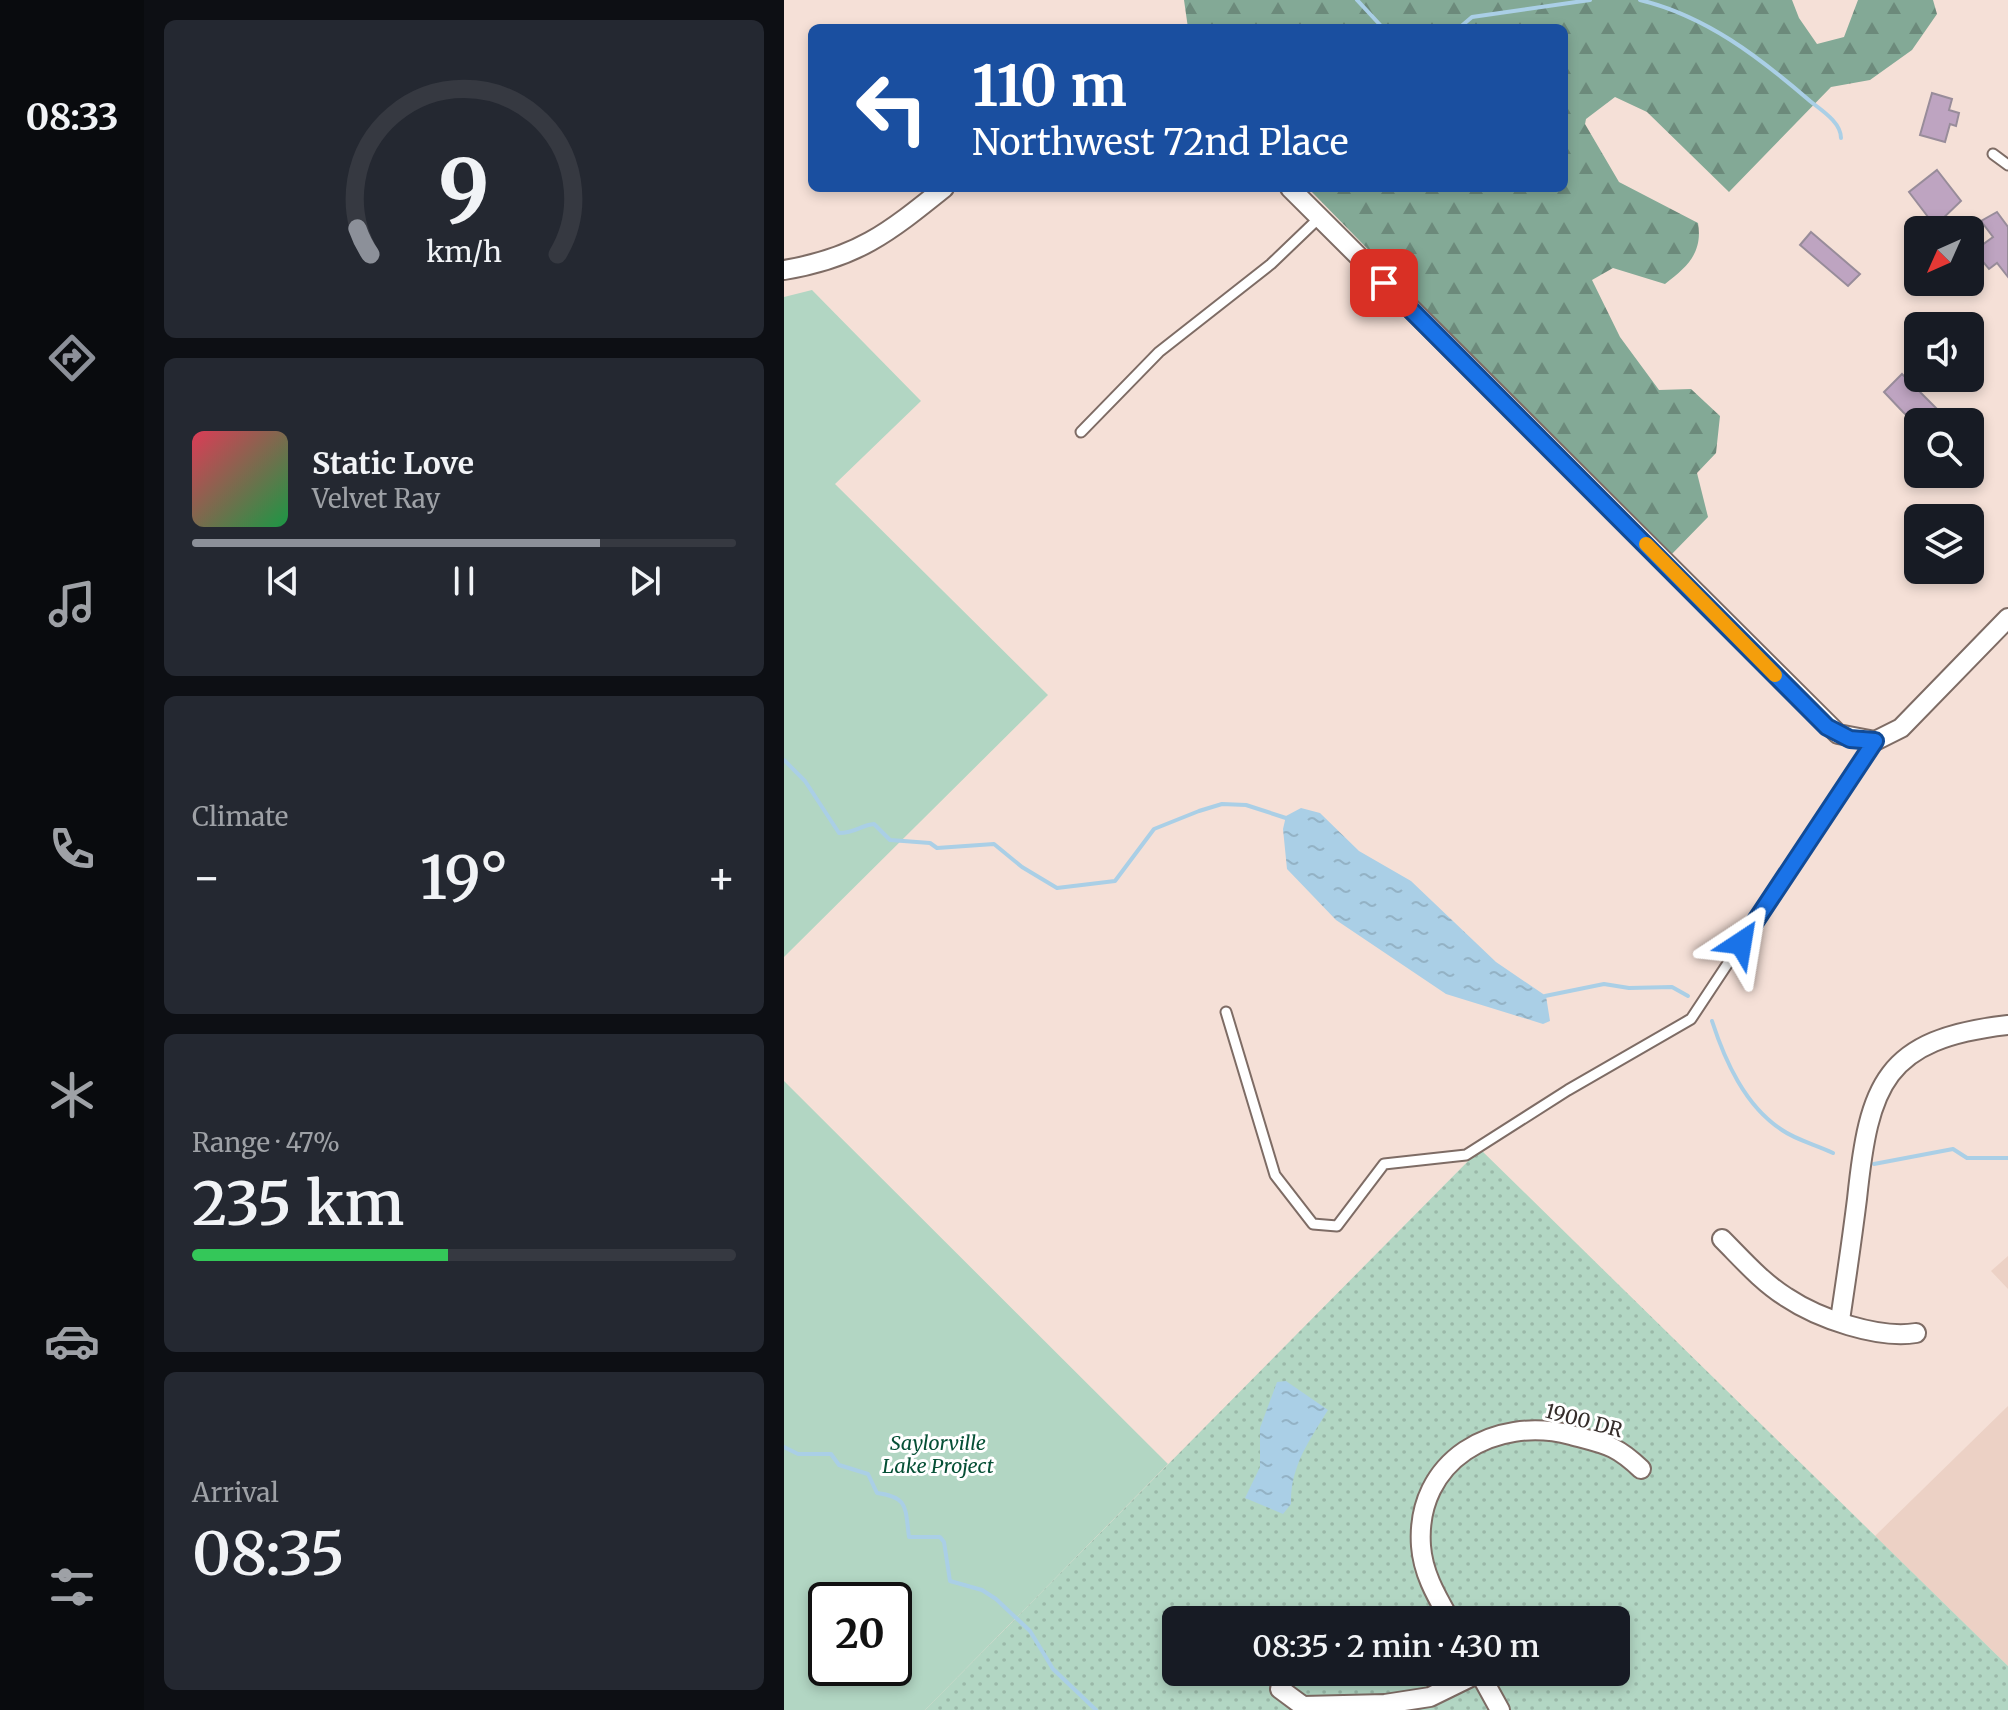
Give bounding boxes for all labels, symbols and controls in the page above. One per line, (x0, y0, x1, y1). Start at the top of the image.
text: 110 m (972, 51, 1127, 121)
icon: left (840, 56, 944, 160)
text: 08:33 (25, 95, 119, 140)
text: Northwest 72nd Place (972, 120, 1348, 165)
text: 9 (438, 139, 490, 244)
north arrow (1904, 216, 1984, 296)
map controls (1904, 216, 1984, 584)
text: km/h (426, 234, 502, 270)
pin (1350, 249, 1418, 317)
icon: arrive (1362, 261, 1406, 305)
button: sound (1904, 312, 1984, 392)
icon: directions (44, 330, 100, 386)
button: search (1904, 408, 1984, 488)
text: Static Love (312, 444, 474, 482)
text: Velvet Ray (312, 482, 440, 515)
button: layers (1904, 504, 1984, 584)
icon: previous (261, 559, 305, 603)
icon: pause (442, 559, 486, 603)
icon: next (623, 559, 667, 603)
icon: music (44, 576, 100, 632)
text: Climate (192, 800, 288, 833)
icon: phone (44, 821, 100, 877)
text: 19° (420, 840, 508, 915)
text: − (192, 850, 221, 905)
text: + (707, 850, 736, 905)
position arrow (1699, 901, 1783, 985)
icon: climate (44, 1067, 100, 1123)
text: Range · 47% (192, 1126, 340, 1159)
text: 235 km (192, 1166, 404, 1241)
icon: car (44, 1313, 100, 1369)
street label: 1900 DR (1542, 1398, 1626, 1442)
park label: Saylorville Lake Project (882, 1430, 994, 1478)
text: Arrival (192, 1476, 279, 1509)
text: 08:35 (192, 1516, 345, 1591)
icon: filters (44, 1559, 100, 1615)
speed limit sign: 20 (808, 1582, 912, 1686)
text: 08:35 · 2 min · 430 m (1252, 1627, 1540, 1665)

